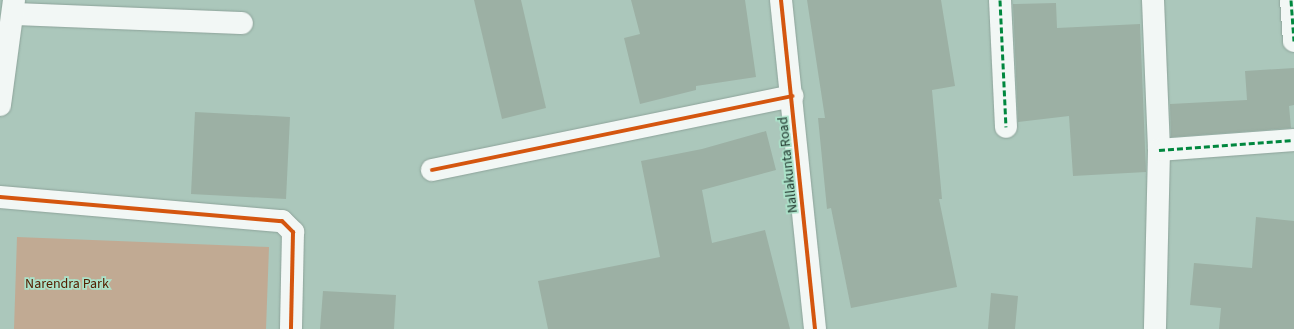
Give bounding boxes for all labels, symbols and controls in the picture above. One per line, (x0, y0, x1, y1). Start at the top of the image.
street label: Nallakunta Road (775, 116, 801, 214)
park label: Narendra Park (25, 276, 109, 292)

